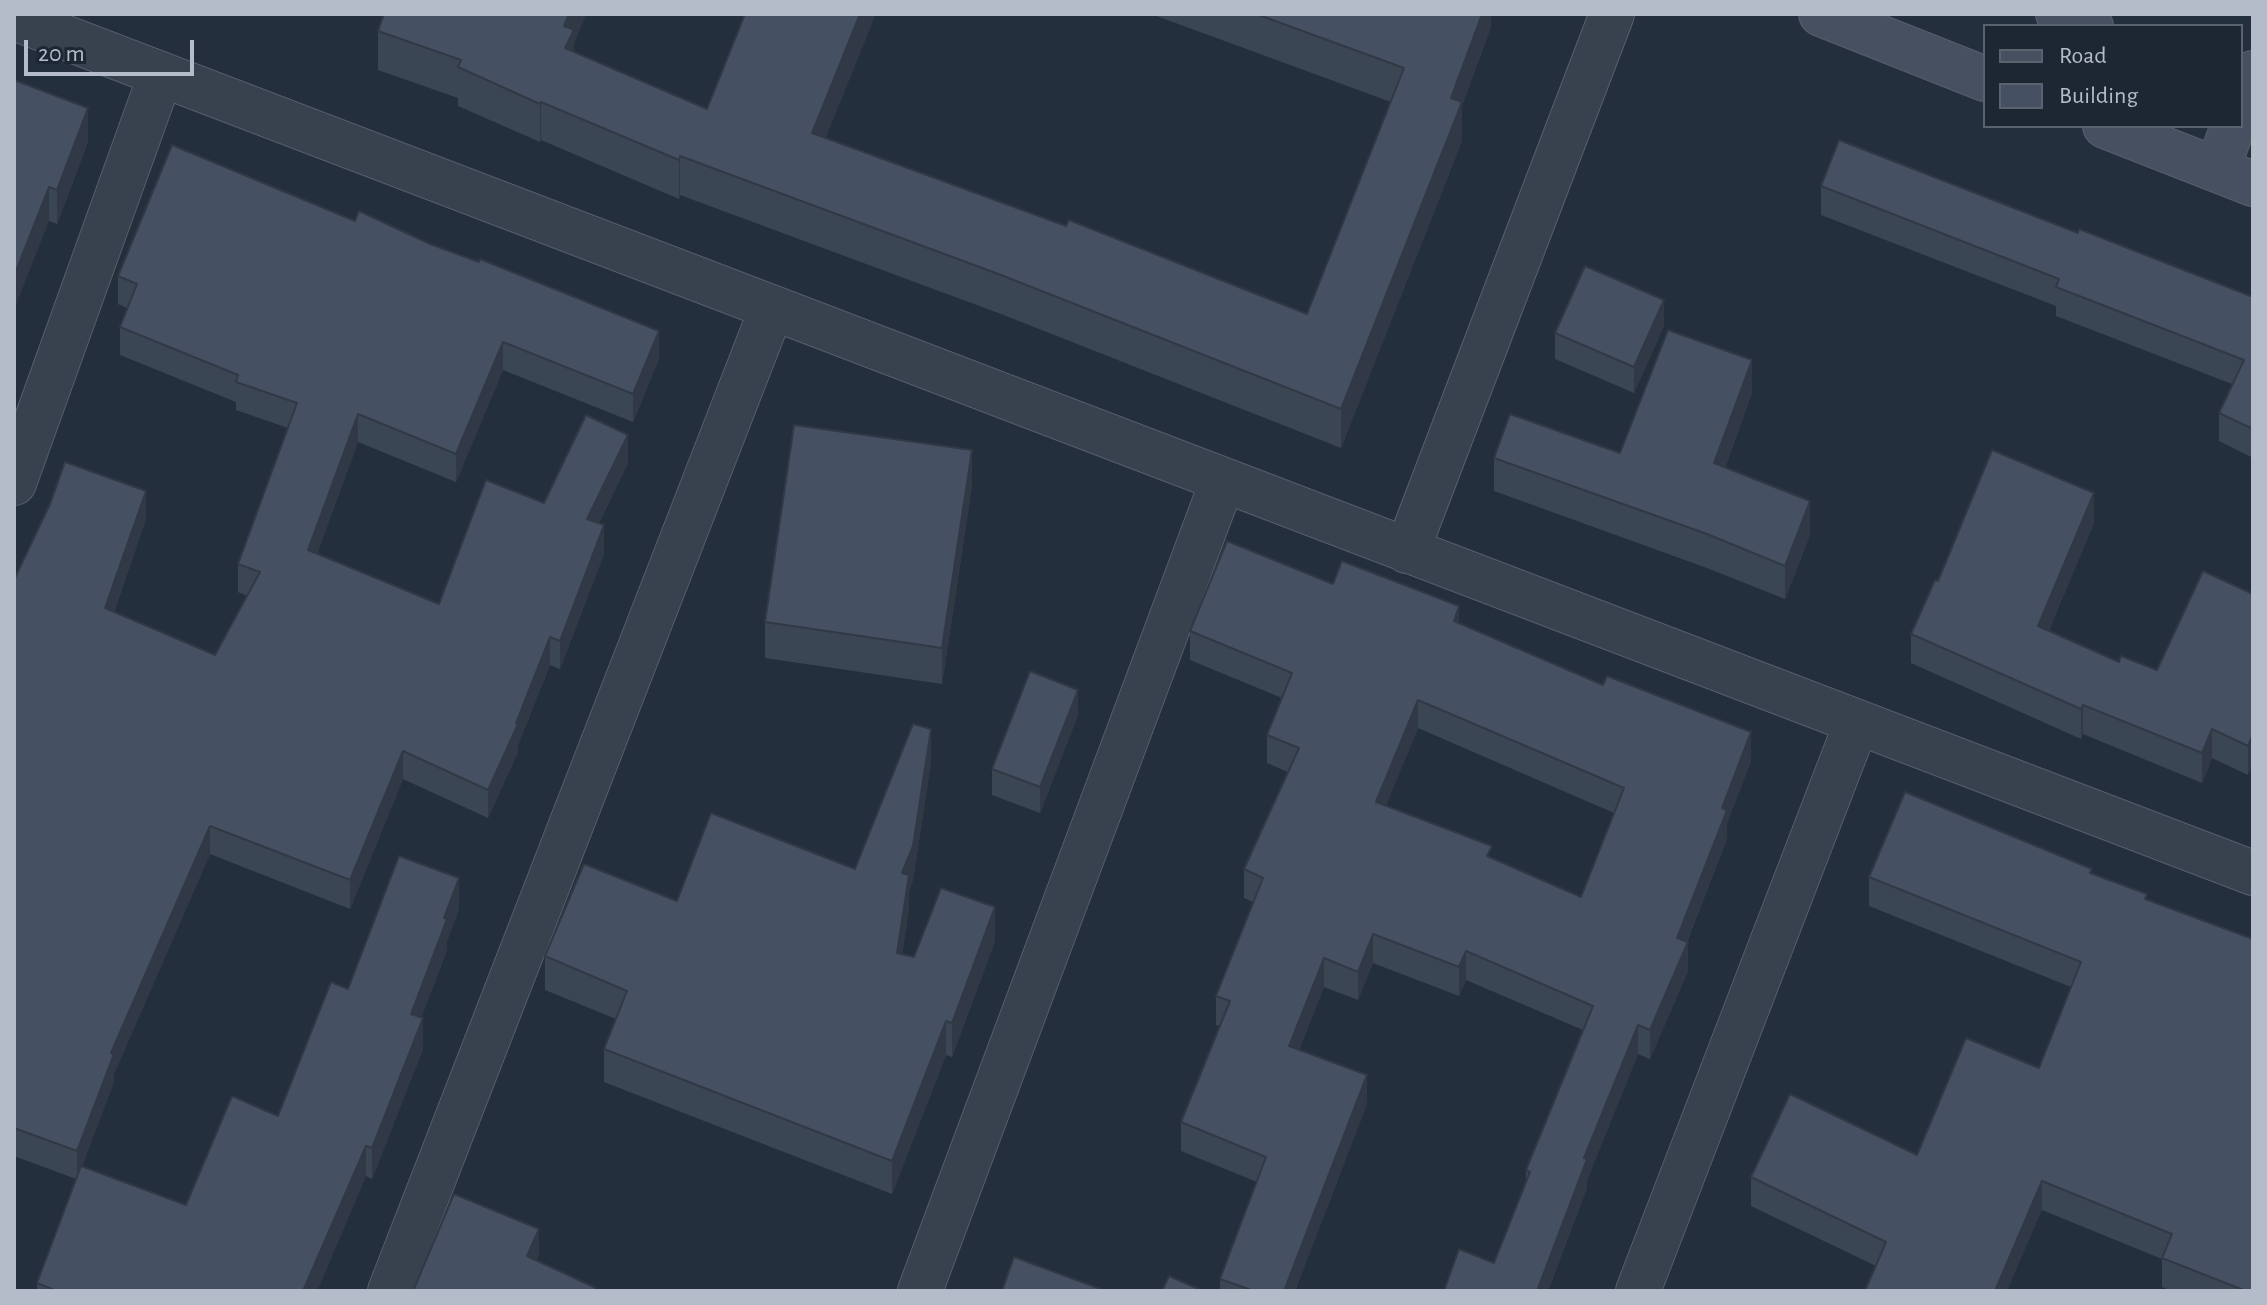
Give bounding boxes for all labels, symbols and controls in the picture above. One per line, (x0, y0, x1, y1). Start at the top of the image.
scale bar (28, 24, 198, 74)
legend (1983, 24, 2243, 128)
text: 20 m (38, 42, 85, 66)
text: Road (2059, 44, 2107, 68)
text: Building (2059, 84, 2138, 108)

